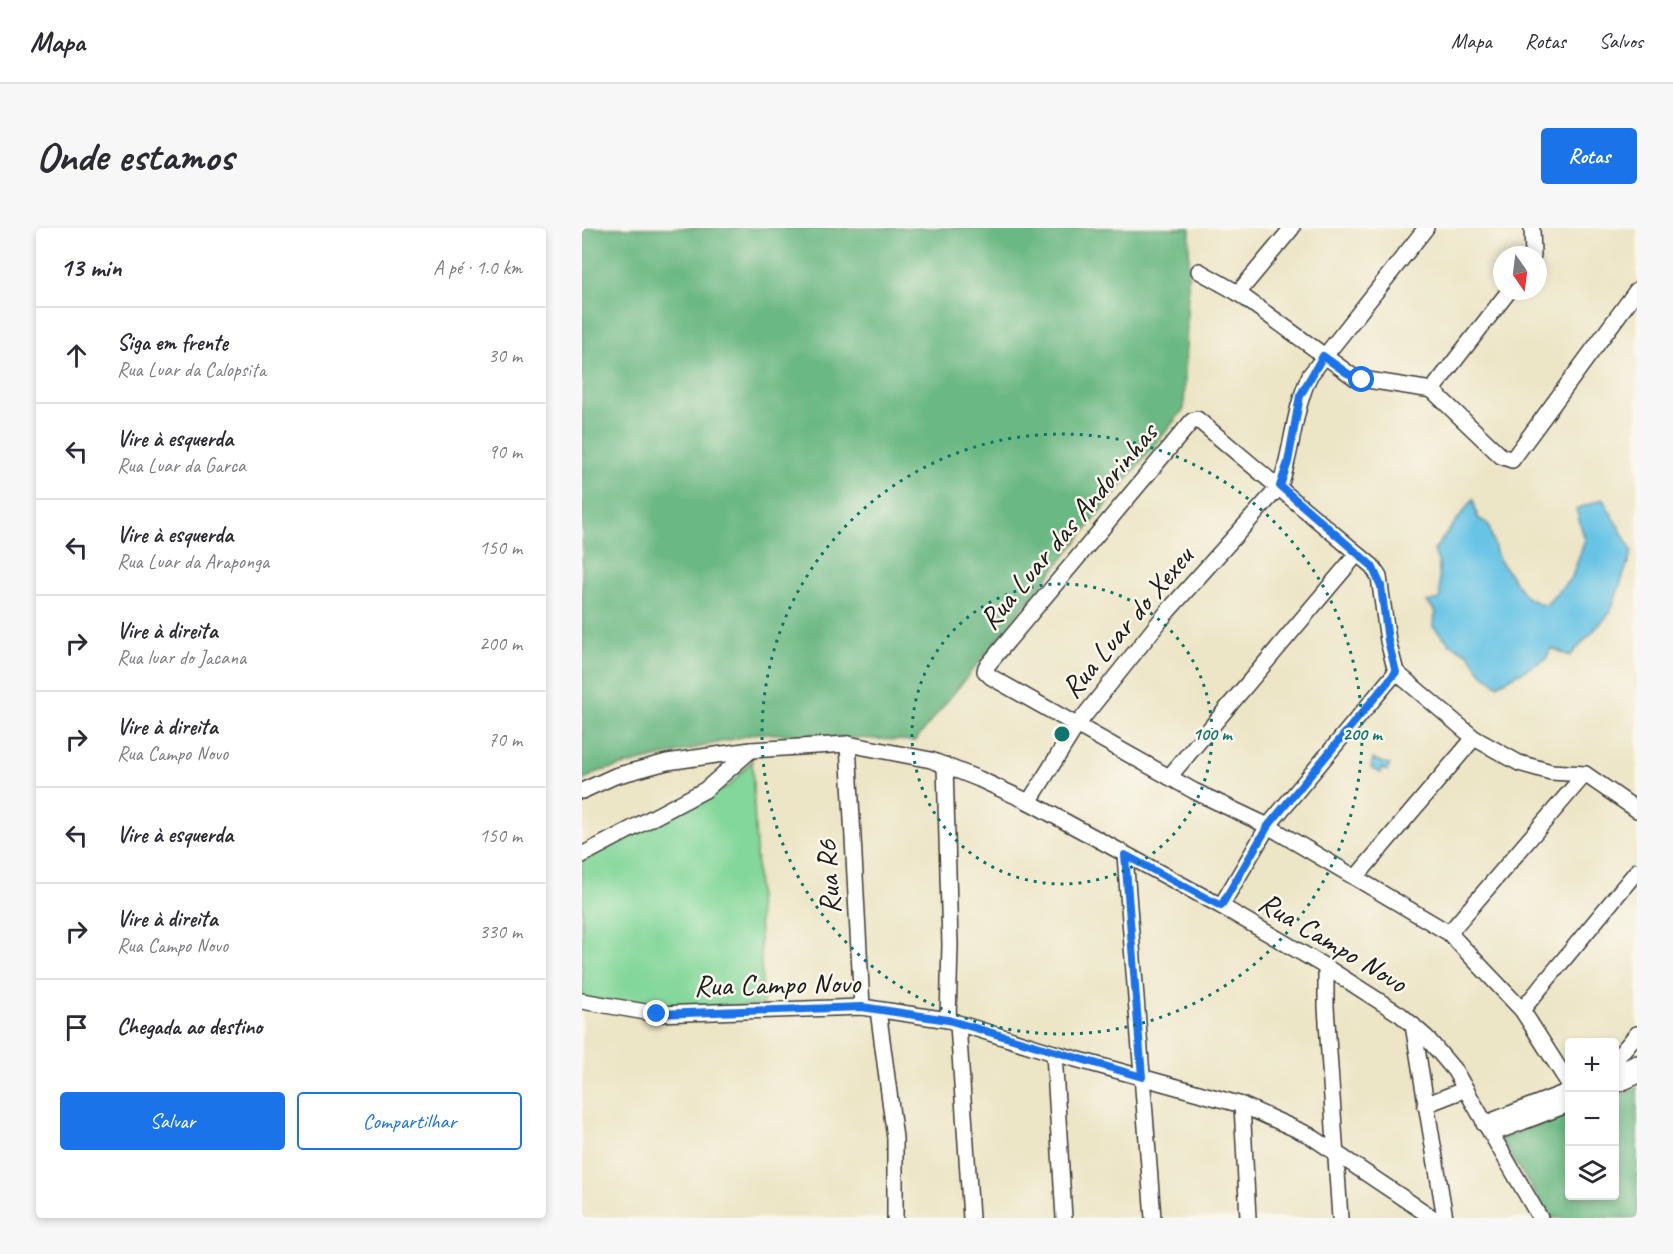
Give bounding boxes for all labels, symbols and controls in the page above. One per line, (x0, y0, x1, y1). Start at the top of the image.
text: Mapa (30, 24, 85, 59)
text: Mapa (1451, 28, 1492, 54)
text: Rotas (1525, 28, 1566, 54)
text: Salvos (1599, 28, 1643, 54)
button: Rotas (1541, 128, 1637, 184)
text: Onde estamos (36, 130, 233, 183)
north arrow (1493, 246, 1547, 300)
text: 13 min (60, 251, 122, 284)
text: A pé · 1.0 km (433, 255, 522, 280)
text: Siga em frente (117, 329, 228, 357)
icon: ahead (60, 339, 93, 372)
text: 30 m (488, 343, 522, 368)
text: Rua Luar da Calopsita (117, 357, 266, 382)
route start (1348, 366, 1374, 392)
street label: Rua Luar das Andorinhas (970, 413, 1167, 637)
text: Vire à esquerda (117, 425, 233, 453)
icon: left (60, 435, 93, 468)
text: 90 m (488, 439, 522, 464)
text: Rua Luar da Garca (117, 453, 246, 478)
text: Vire à esquerda (117, 521, 233, 549)
icon: left (60, 531, 93, 564)
text: 150 m (479, 535, 522, 560)
street label: Rua Luar do Xexeu (1052, 537, 1203, 706)
text: Rua Luar da Araponga (117, 549, 269, 574)
text: Vire à direita (117, 617, 217, 645)
icon: right (60, 627, 93, 660)
text: 200 m (479, 631, 522, 656)
text: Rua luar do Jacana (117, 645, 246, 670)
text: Vire à direita (117, 713, 217, 741)
icon: right (60, 723, 93, 756)
text: 100 m (1193, 723, 1233, 745)
text: 200 m (1343, 723, 1383, 745)
centre of rings (1052, 724, 1072, 744)
text: 70 m (488, 727, 522, 752)
text: Rua Campo Novo (117, 741, 228, 766)
icon: left (60, 819, 93, 852)
text: Vire à esquerda (117, 821, 233, 849)
text: 150 m (479, 823, 522, 848)
street label: Rua R6 (807, 838, 849, 915)
street label: Rua Campo Novo (1252, 883, 1415, 1002)
text: Vire à direita (117, 905, 217, 933)
icon: right (60, 915, 93, 948)
text: 330 m (479, 919, 522, 944)
text: Rua Campo Novo (117, 933, 228, 958)
street label: Rua Campo Novo (693, 964, 862, 1004)
route end (643, 1000, 669, 1026)
icon: arrive (60, 1011, 93, 1044)
text: Chegada ao destino (117, 1013, 262, 1041)
map controls (1565, 1038, 1619, 1200)
button: + (1565, 1038, 1619, 1092)
button: Salvar (60, 1092, 285, 1150)
button: Compartilhar (297, 1092, 522, 1150)
button: − (1565, 1092, 1619, 1146)
button: layers (1565, 1146, 1619, 1200)

